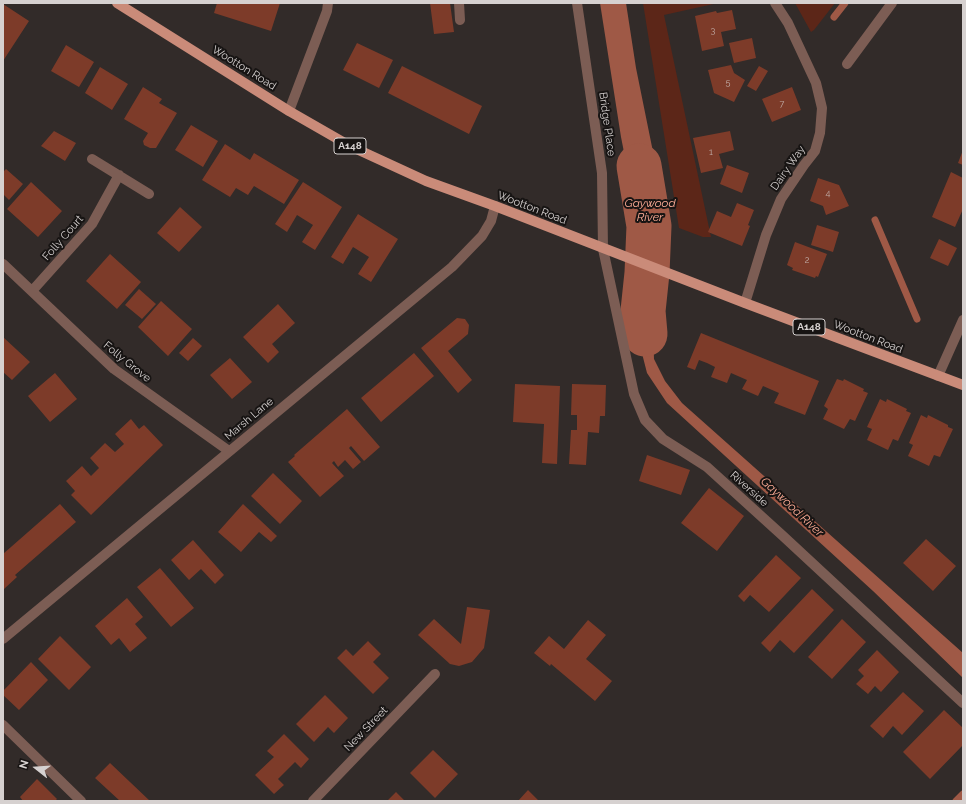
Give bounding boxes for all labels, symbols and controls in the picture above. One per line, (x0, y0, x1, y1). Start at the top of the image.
house number: 3 (711, 25, 715, 35)
street label: Wootton Road (209, 43, 279, 93)
house number: 5 (726, 77, 730, 87)
street label: Bridge Place (596, 91, 618, 157)
house number: 7 (780, 99, 784, 109)
road number: A148 (334, 138, 366, 154)
street label: Dairy Way (768, 143, 808, 193)
house number: 1 (709, 147, 713, 157)
house number: 4 (826, 188, 830, 198)
street label: Wootton Road (495, 189, 569, 227)
water label: Gaywood River (624, 196, 676, 224)
street label: Folly Court (40, 213, 86, 263)
house number: 2 (805, 255, 809, 265)
street label: Wootton Road (831, 318, 905, 356)
road number: A148 (793, 319, 825, 335)
street label: Folly Grove (101, 339, 153, 385)
street label: Marsh Lane (222, 395, 276, 443)
street label: Riverside (727, 469, 771, 509)
water label: Gaywood River (758, 474, 826, 540)
street label: New Street (341, 704, 391, 754)
north arrow (16, 748, 56, 788)
text: N (17, 758, 31, 770)

